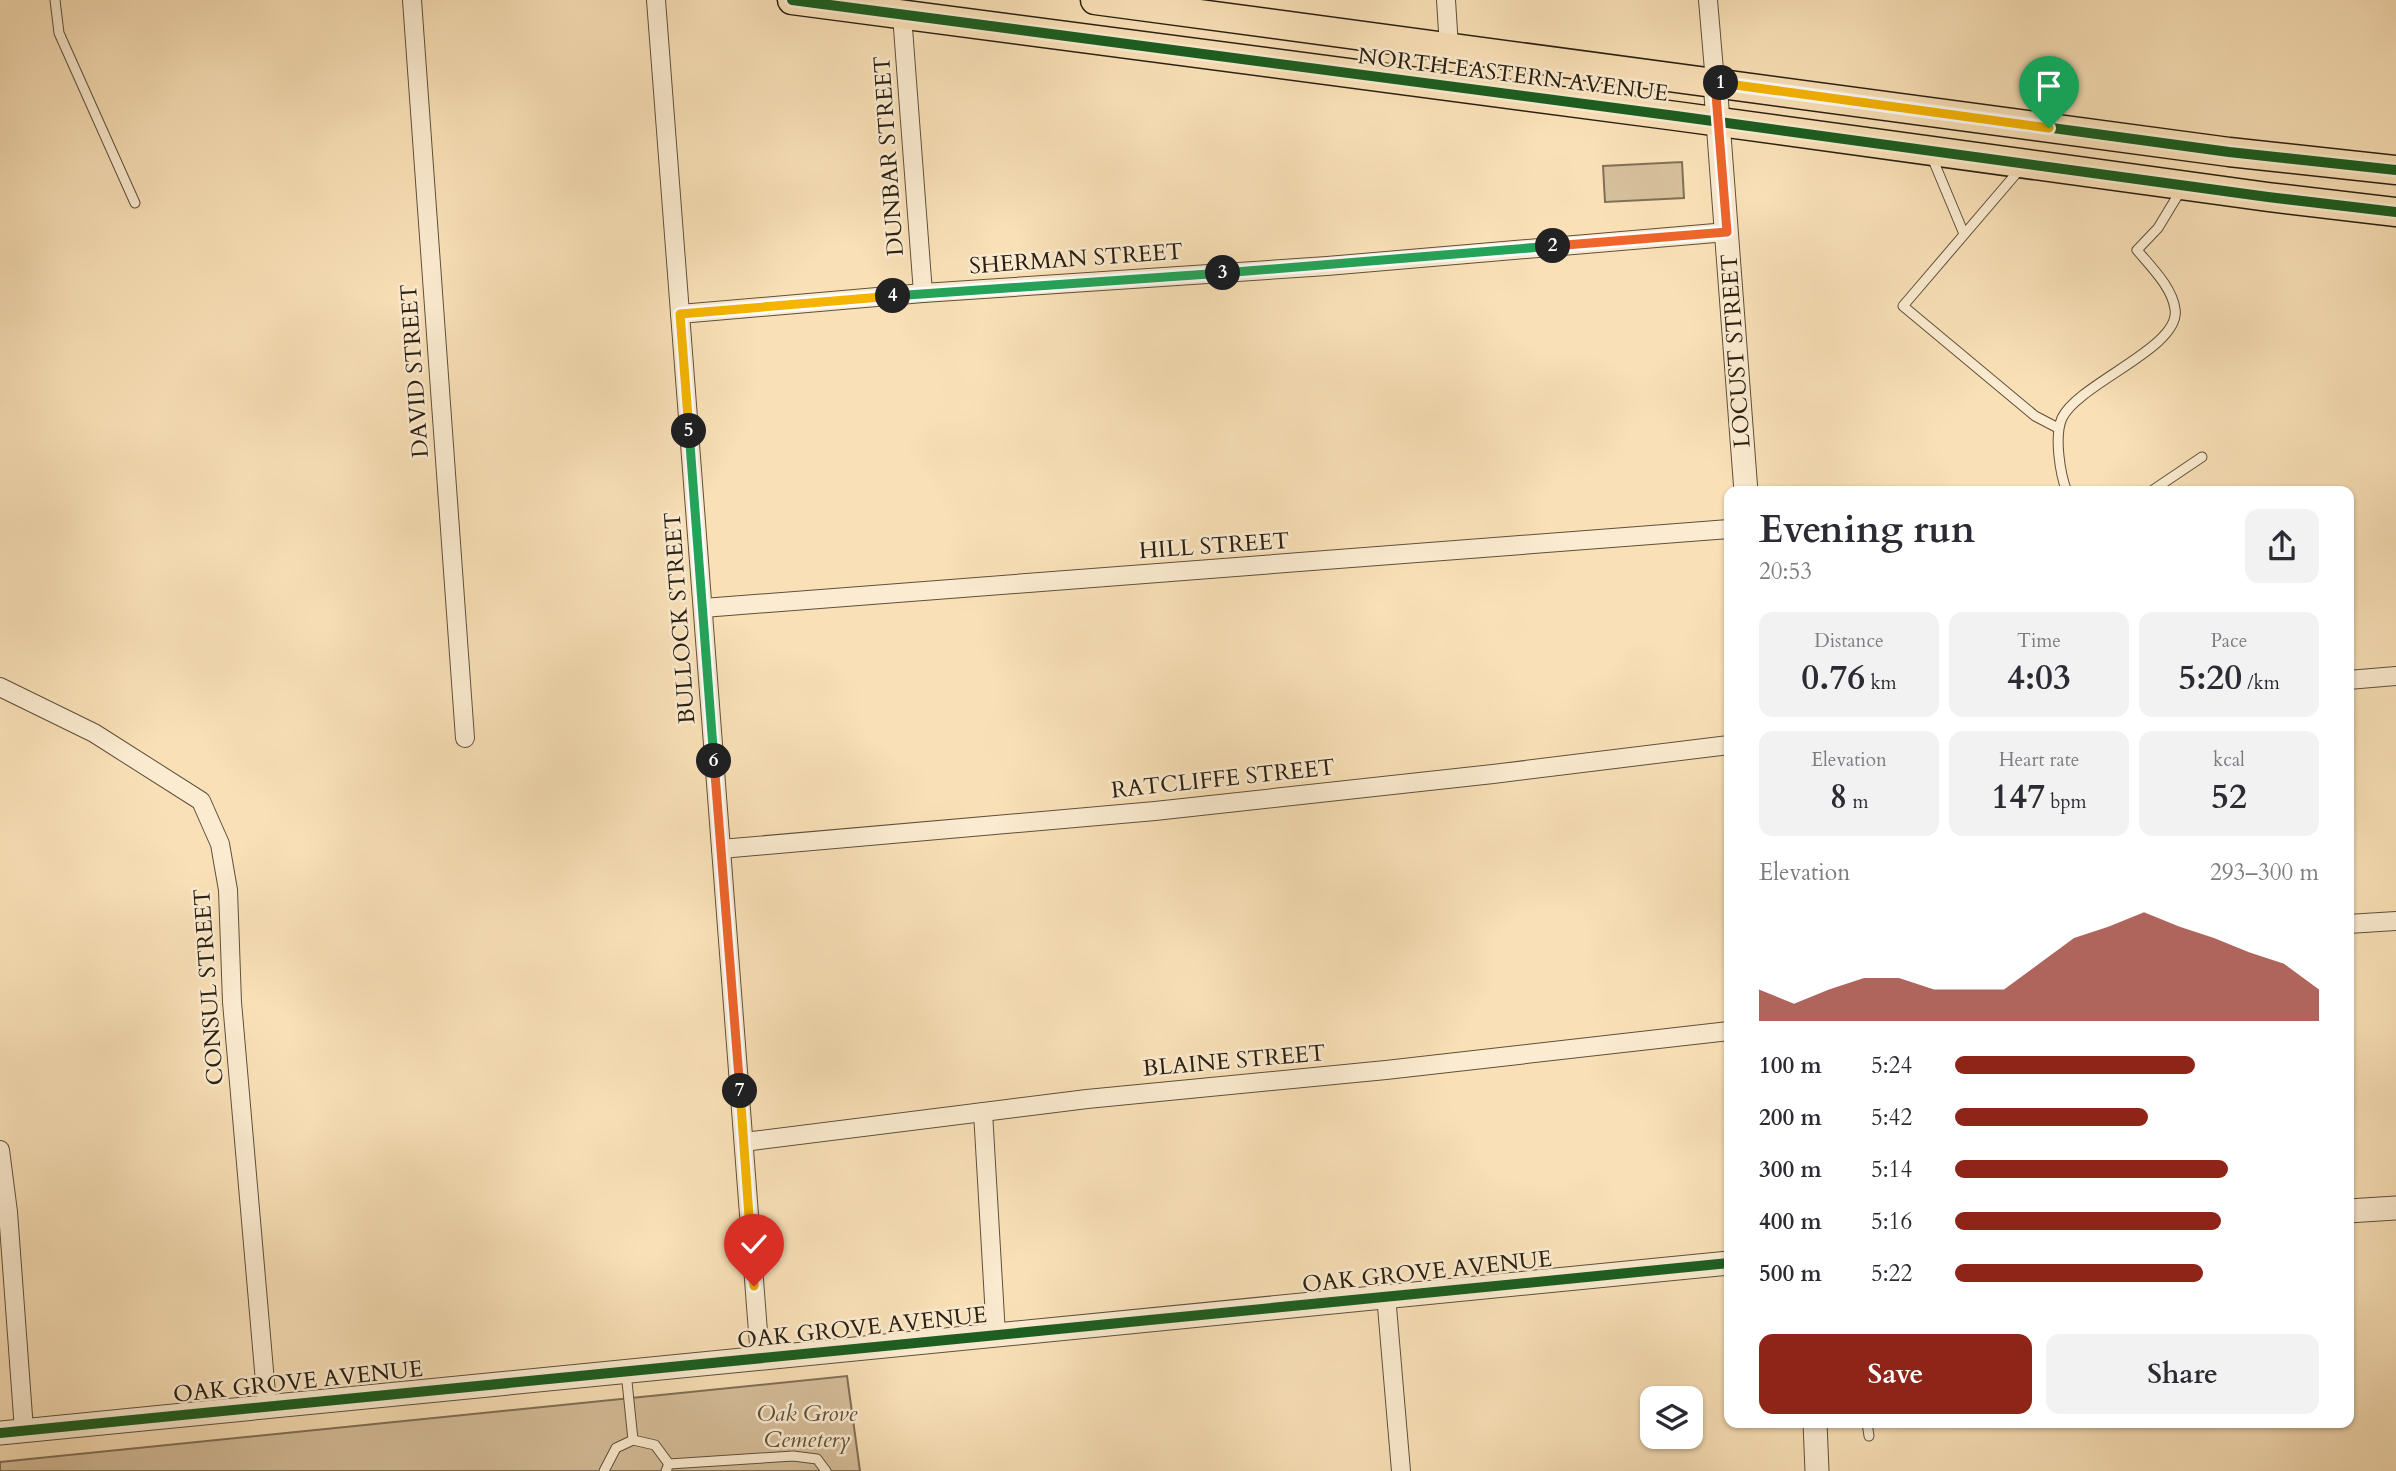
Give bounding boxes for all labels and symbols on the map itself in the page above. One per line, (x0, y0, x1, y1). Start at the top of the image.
street label: NORTH EASTERN AVENUE (1356, 40, 1670, 109)
street label: DUNBAR STREET (866, 55, 911, 257)
pin (2019, 56, 2079, 128)
pin: 1 (1704, 66, 1738, 100)
pin: 2 (1536, 229, 1570, 264)
street label: SHERMAN STREET (968, 236, 1184, 281)
street label: LOCUST STREET (1713, 253, 1758, 449)
pin: 3 (1206, 256, 1240, 290)
pin: 4 (876, 278, 910, 314)
street label: DAVID STREET (393, 283, 436, 459)
pin: 5 (672, 414, 706, 448)
street label: BULLOCK STREET (657, 511, 702, 725)
street label: HILL STREET (1138, 525, 1290, 566)
pin: 6 (696, 744, 732, 778)
street label: RATCLIFFE STREET (1110, 751, 1337, 806)
street label: CONSUL STREET (186, 887, 231, 1086)
street label: BLAINE STREET (1141, 1037, 1327, 1084)
pin: 7 (722, 1074, 758, 1108)
pin (724, 1214, 784, 1286)
street label: OAK GROVE AVENUE (1301, 1243, 1553, 1300)
street label: OAK GROVE AVENUE (736, 1299, 988, 1356)
street label: OAK GROVE AVENUE (172, 1353, 424, 1410)
park label: Oak Grove Cemetery (757, 1398, 858, 1455)

